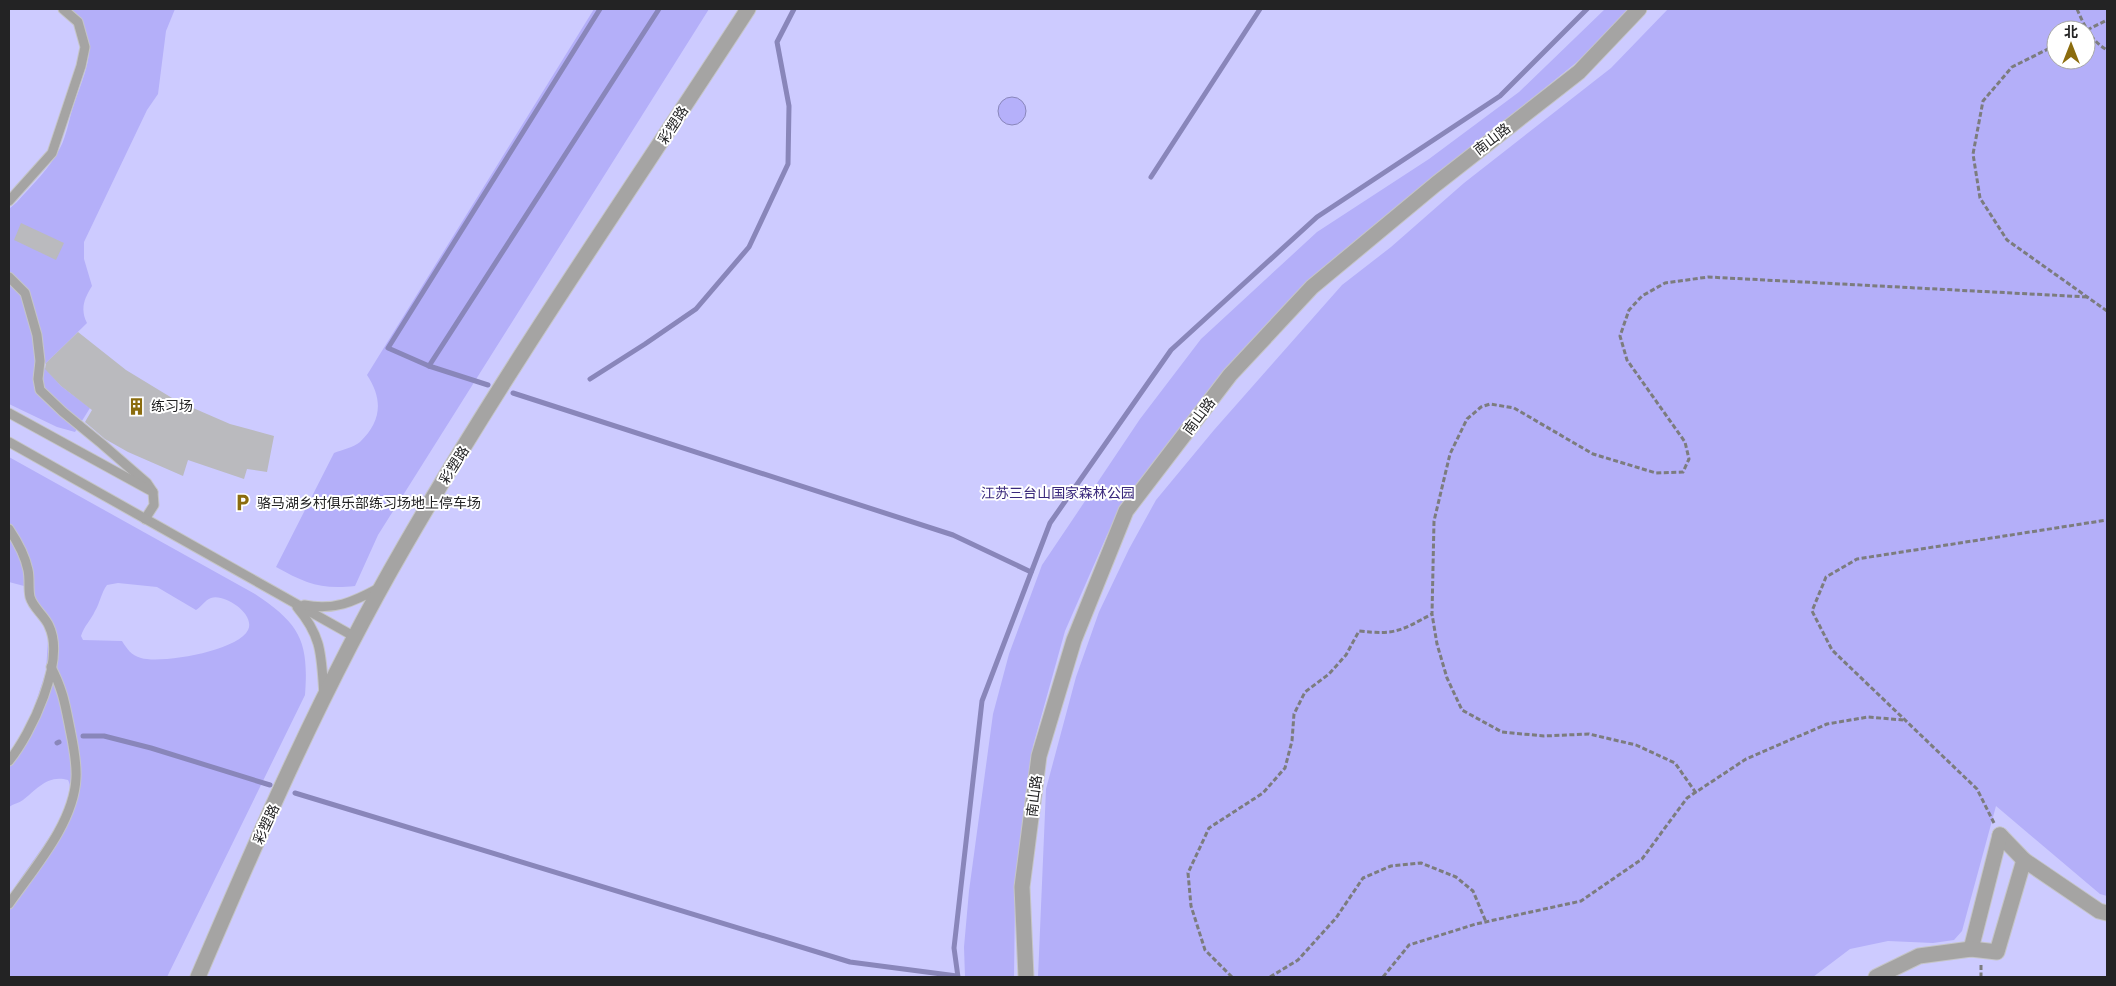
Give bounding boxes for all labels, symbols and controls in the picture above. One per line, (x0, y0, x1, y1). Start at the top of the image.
north arrow (2046, 20, 2096, 70)
text: 北 (2064, 23, 2078, 41)
street label: 彩塑路 (654, 102, 692, 148)
street label: 南山路 (1470, 119, 1514, 159)
street label: 南山路 (1179, 394, 1219, 438)
building icon: 练习场 (127, 396, 147, 416)
place label: 练习场 (151, 397, 193, 415)
street label: 彩塑路 (435, 442, 473, 488)
park label: 江苏三台山国家森林公园 (981, 484, 1135, 502)
parking icon: 骆马湖乡村俱乐部练习场地上停车场 (233, 493, 253, 513)
place label: 骆马湖乡村俱乐部练习场地上停车场 (257, 494, 481, 512)
street label: 南山路 (1023, 774, 1045, 818)
street label: 彩塑路 (249, 801, 283, 847)

